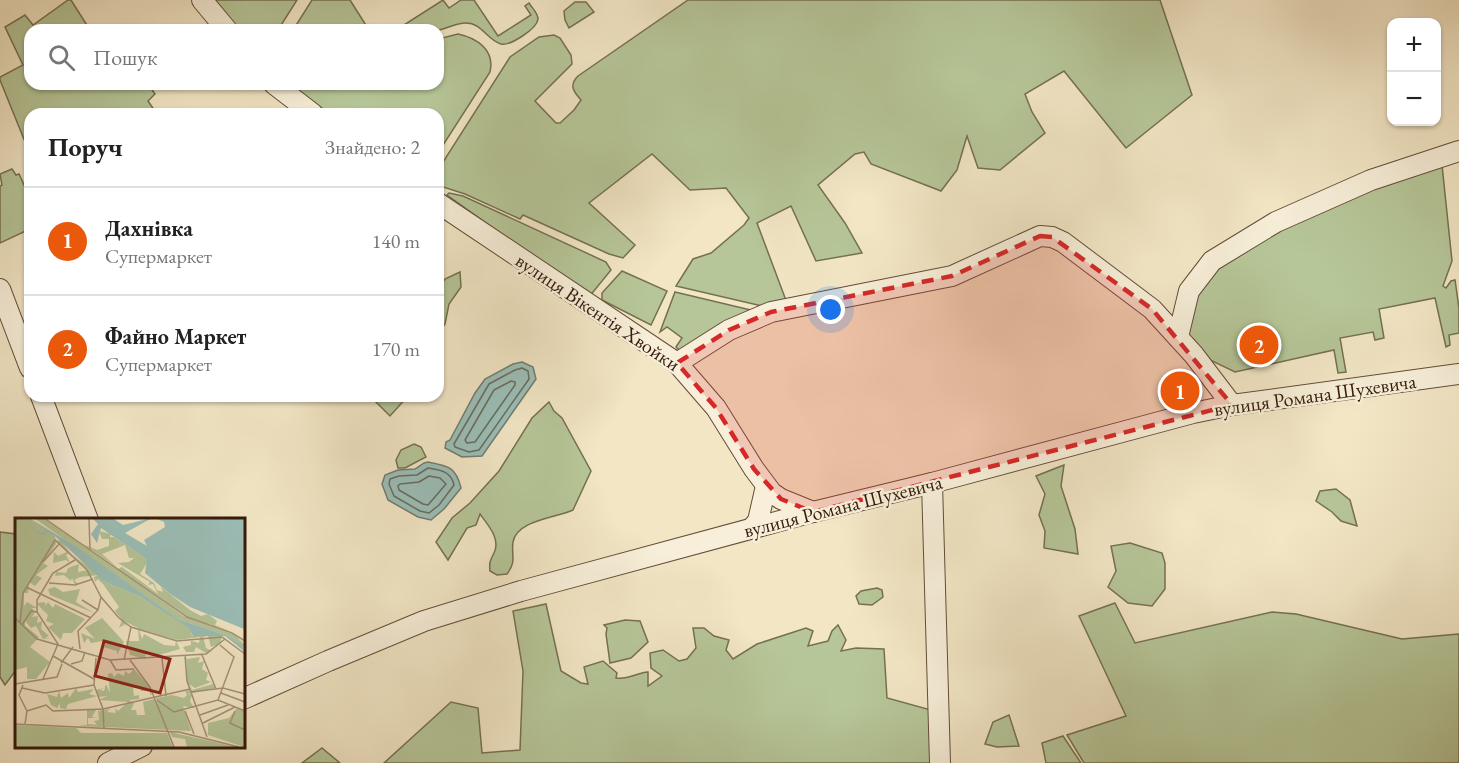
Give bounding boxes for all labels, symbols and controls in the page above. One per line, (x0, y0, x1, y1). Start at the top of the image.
map controls (1387, 18, 1441, 126)
button: + (1387, 18, 1441, 72)
search box (24, 24, 444, 90)
icon: search (45, 41, 78, 74)
text: Пошук (93, 43, 157, 72)
button: − (1387, 72, 1441, 126)
text: Поруч (48, 130, 123, 164)
text: Знайдено: 2 (325, 134, 420, 160)
text: Дахнівка (105, 214, 193, 243)
text: 1 (62, 228, 73, 254)
text: 140 m (372, 228, 420, 254)
text: Супермаркет (105, 243, 212, 269)
street label: вулиця Вікентія Хвойки (511, 247, 686, 377)
your location (816, 295, 845, 324)
text: Файно Маркет (105, 322, 246, 351)
pin: 2 (1240, 322, 1278, 368)
text: 2 (62, 336, 73, 362)
text: 170 m (372, 336, 420, 362)
text: Супермаркет (105, 351, 212, 377)
pin: 1 (1160, 368, 1200, 414)
street label: вулиця Романа Шухевича (1212, 368, 1418, 422)
street label: вулиця Романа Шухевича (741, 469, 945, 543)
inset map (15, 518, 244, 748)

